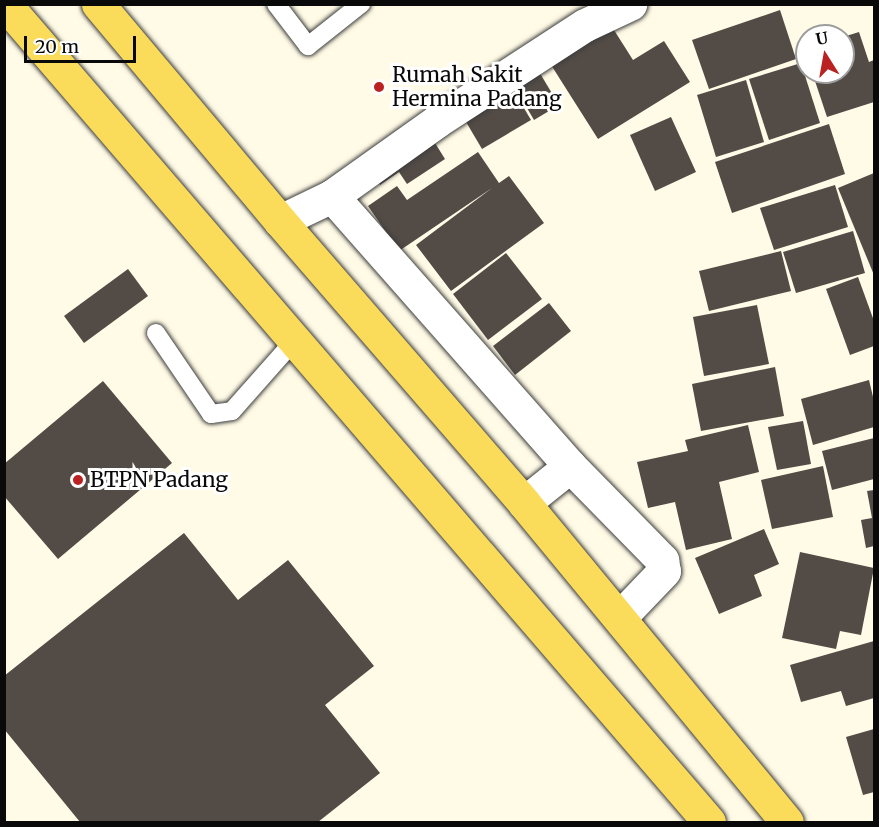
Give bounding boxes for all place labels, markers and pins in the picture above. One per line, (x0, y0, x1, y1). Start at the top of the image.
place label: Rumah Sakit Hermina Padang (392, 62, 562, 112)
marker: Rumah Sakit Hermina Padang (370, 78, 388, 96)
place label: BTPN Padang (90, 467, 228, 493)
marker: BTPN Padang (71, 473, 85, 487)

